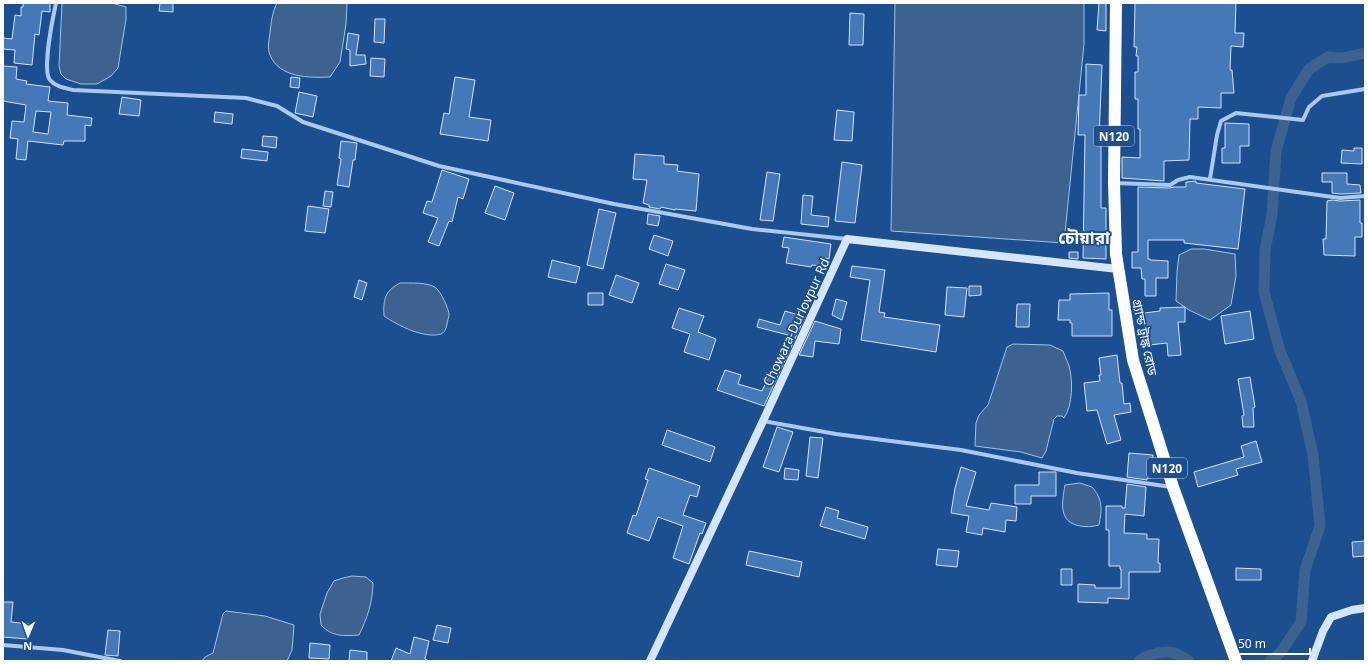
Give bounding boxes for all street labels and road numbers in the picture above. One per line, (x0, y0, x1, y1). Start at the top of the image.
road number: N120 (1094, 126, 1134, 146)
street label: Chowara-Durlovpur Rd (758, 255, 834, 389)
street label: গ্র্যান্ড ট্রাঙ্ক রোড (1128, 297, 1162, 378)
road number: N120 (1147, 458, 1187, 478)

